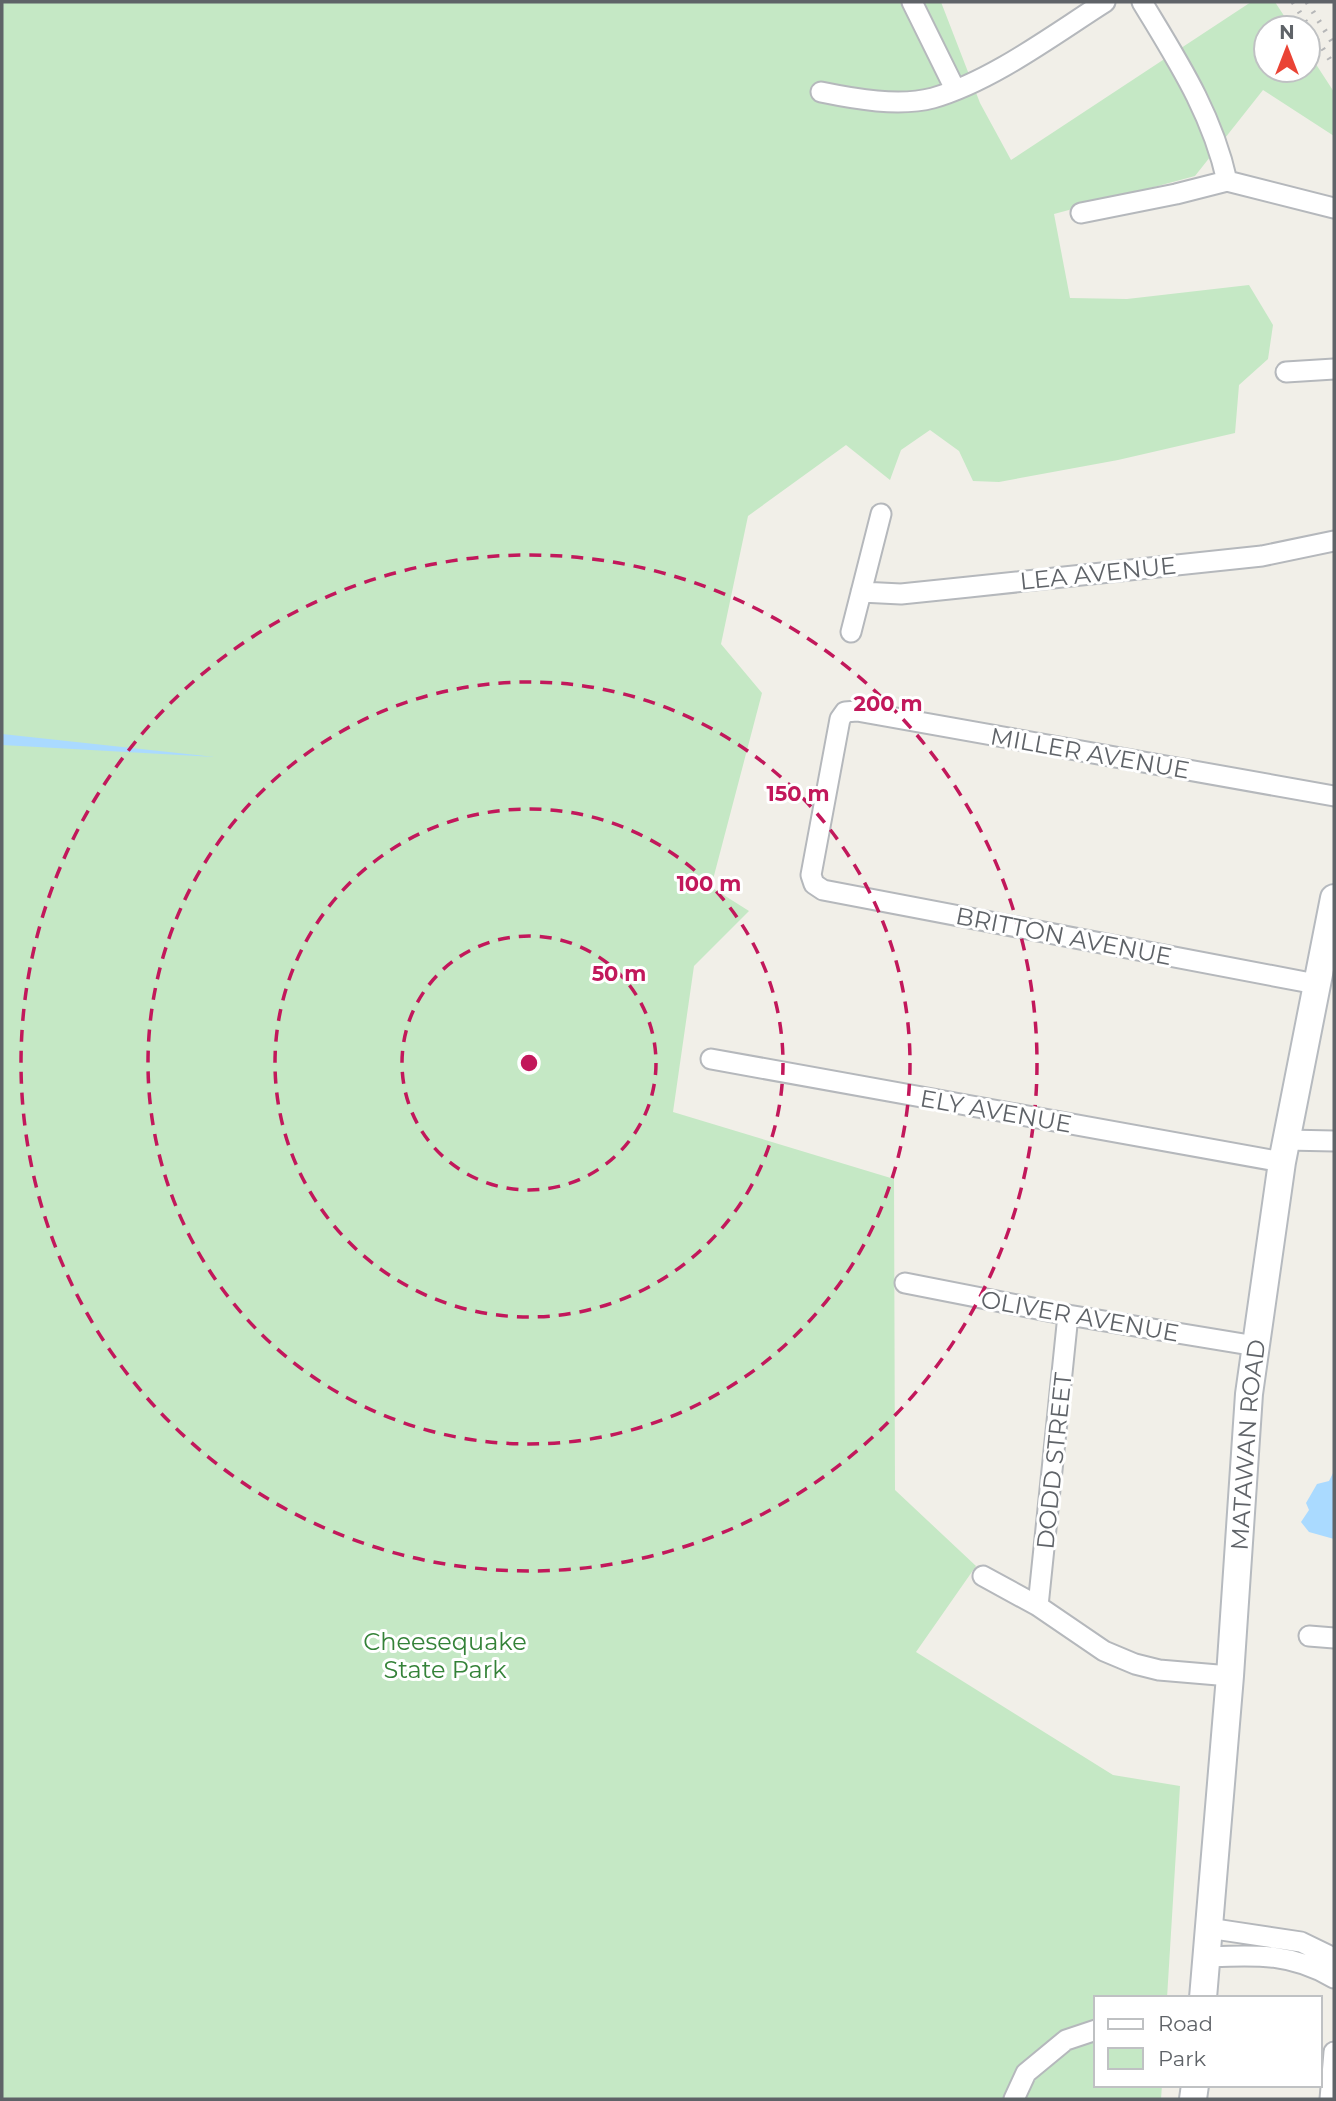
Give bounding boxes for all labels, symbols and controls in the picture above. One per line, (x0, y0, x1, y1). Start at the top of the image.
north arrow (1252, 14, 1322, 84)
text: N (1279, 21, 1295, 44)
street label: LEA AVENUE (1018, 550, 1178, 596)
text: 200 m (854, 691, 922, 716)
street label: MILLER AVENUE (988, 721, 1192, 785)
text: 150 m (767, 781, 829, 806)
text: 100 m (677, 871, 741, 896)
street label: BRITTON AVENUE (953, 901, 1175, 971)
text: 50 m (592, 961, 646, 986)
centre of rings (517, 1051, 541, 1075)
street label: ELY AVENUE (918, 1083, 1074, 1139)
street label: OLIVER AVENUE (979, 1284, 1181, 1348)
street label: MATAWAN ROAD (1224, 1337, 1271, 1551)
street label: DODD STREET (1030, 1371, 1078, 1551)
park label: Cheesequake State Park (363, 1627, 527, 1684)
legend (1094, 1996, 1322, 2087)
text: Road (1158, 2011, 1213, 2036)
text: Park (1158, 2046, 1206, 2071)

